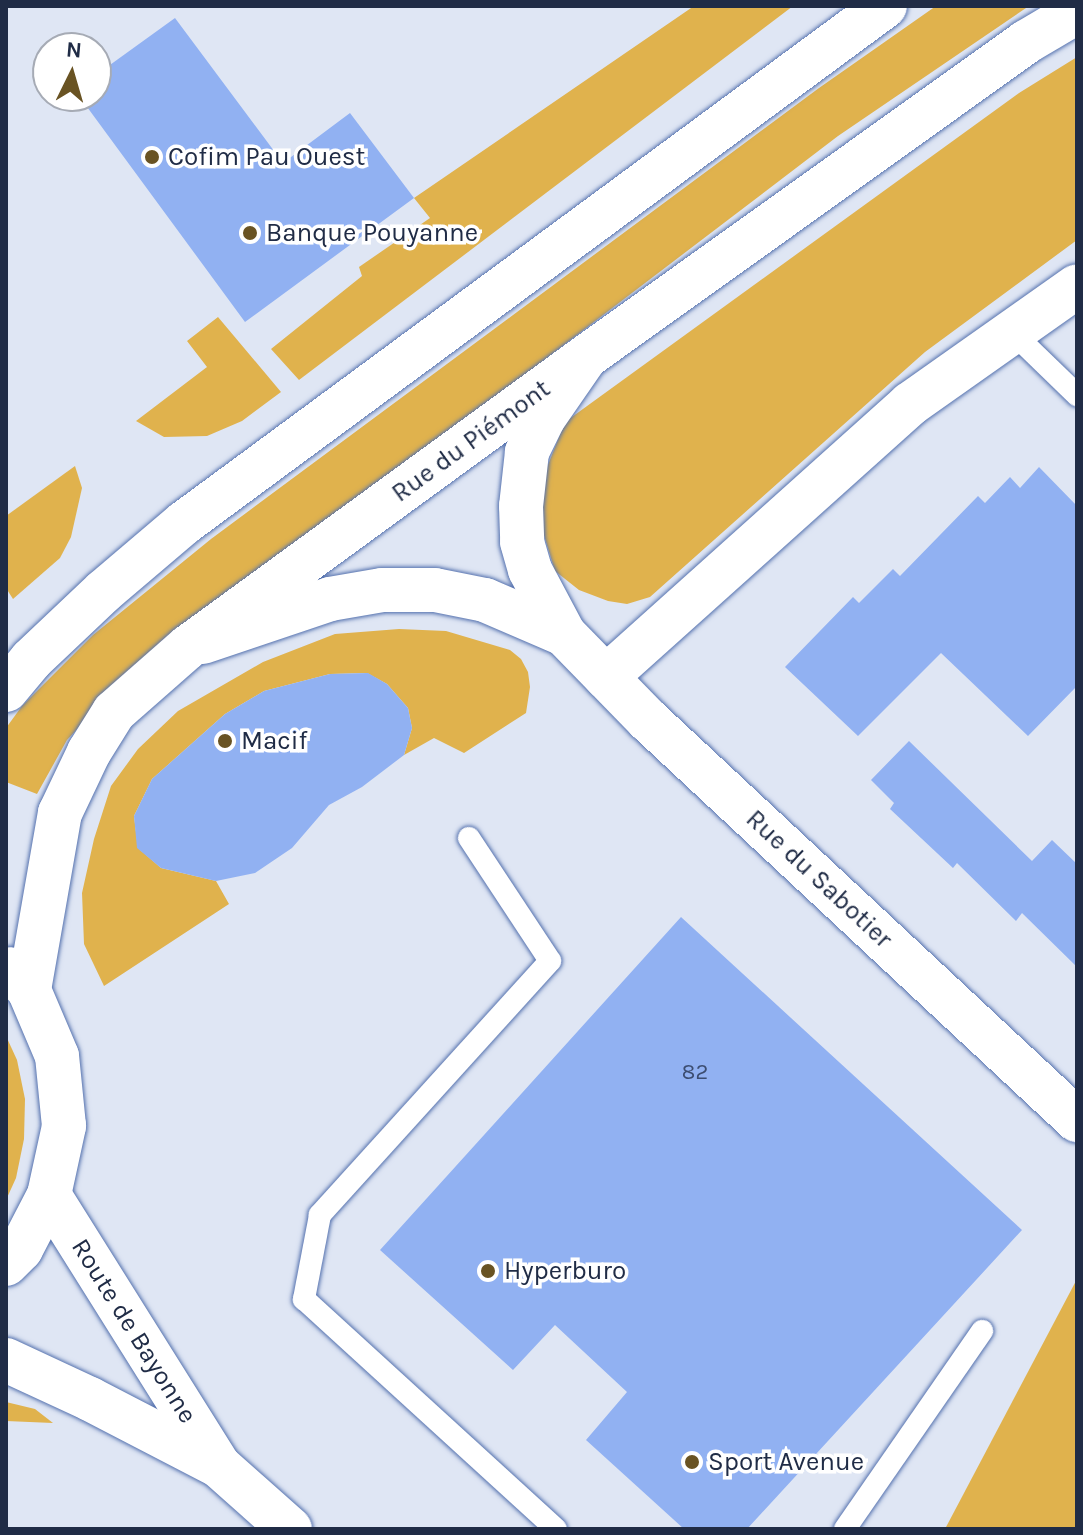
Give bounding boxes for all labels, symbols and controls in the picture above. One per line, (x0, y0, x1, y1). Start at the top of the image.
north arrow (32, 32, 112, 112)
text: N (65, 36, 83, 64)
place label: Cofim Pau Ouest (168, 141, 365, 173)
marker: Cofim Pau Ouest (143, 148, 161, 166)
place label: Banque Pouyanne (266, 217, 478, 249)
marker: Banque Pouyanne (241, 224, 259, 242)
street label: Rue du Piémont (386, 373, 556, 509)
place label: Macif (241, 725, 307, 757)
marker: Macif (216, 732, 234, 750)
street label: Rue du Sabotier (739, 803, 899, 955)
house number: 82 (682, 1060, 708, 1086)
street label: Route de Bayonne (65, 1233, 203, 1429)
place label: Hyperburo (504, 1255, 626, 1287)
marker: Hyperburo (479, 1262, 497, 1280)
place label: Sport Avenue (708, 1446, 864, 1478)
marker: Sport Avenue (683, 1453, 701, 1471)

